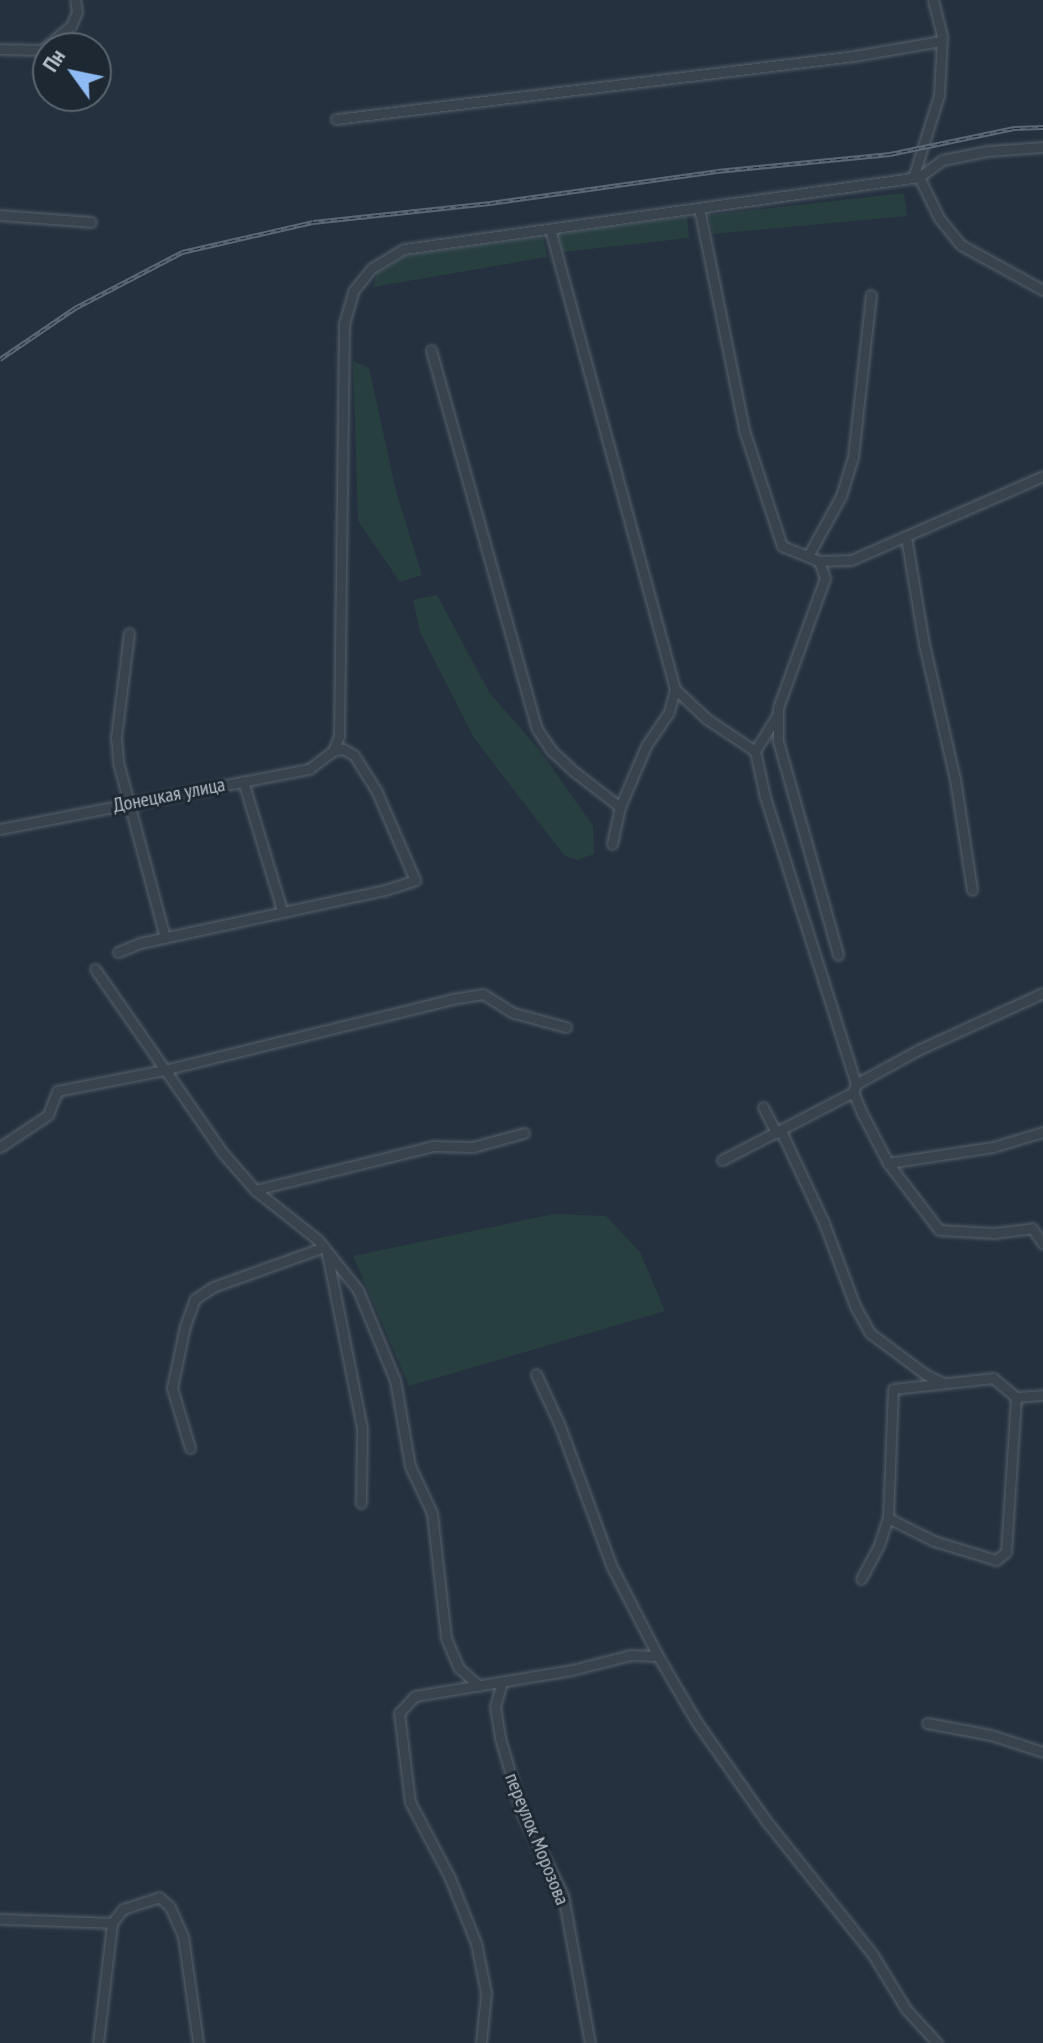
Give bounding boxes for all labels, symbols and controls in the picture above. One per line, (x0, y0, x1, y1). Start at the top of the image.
north arrow (32, 32, 112, 112)
text: Пн (36, 43, 71, 77)
street label: Донецкая улица (111, 772, 227, 818)
street label: переулок Морозова (500, 1770, 574, 1908)

